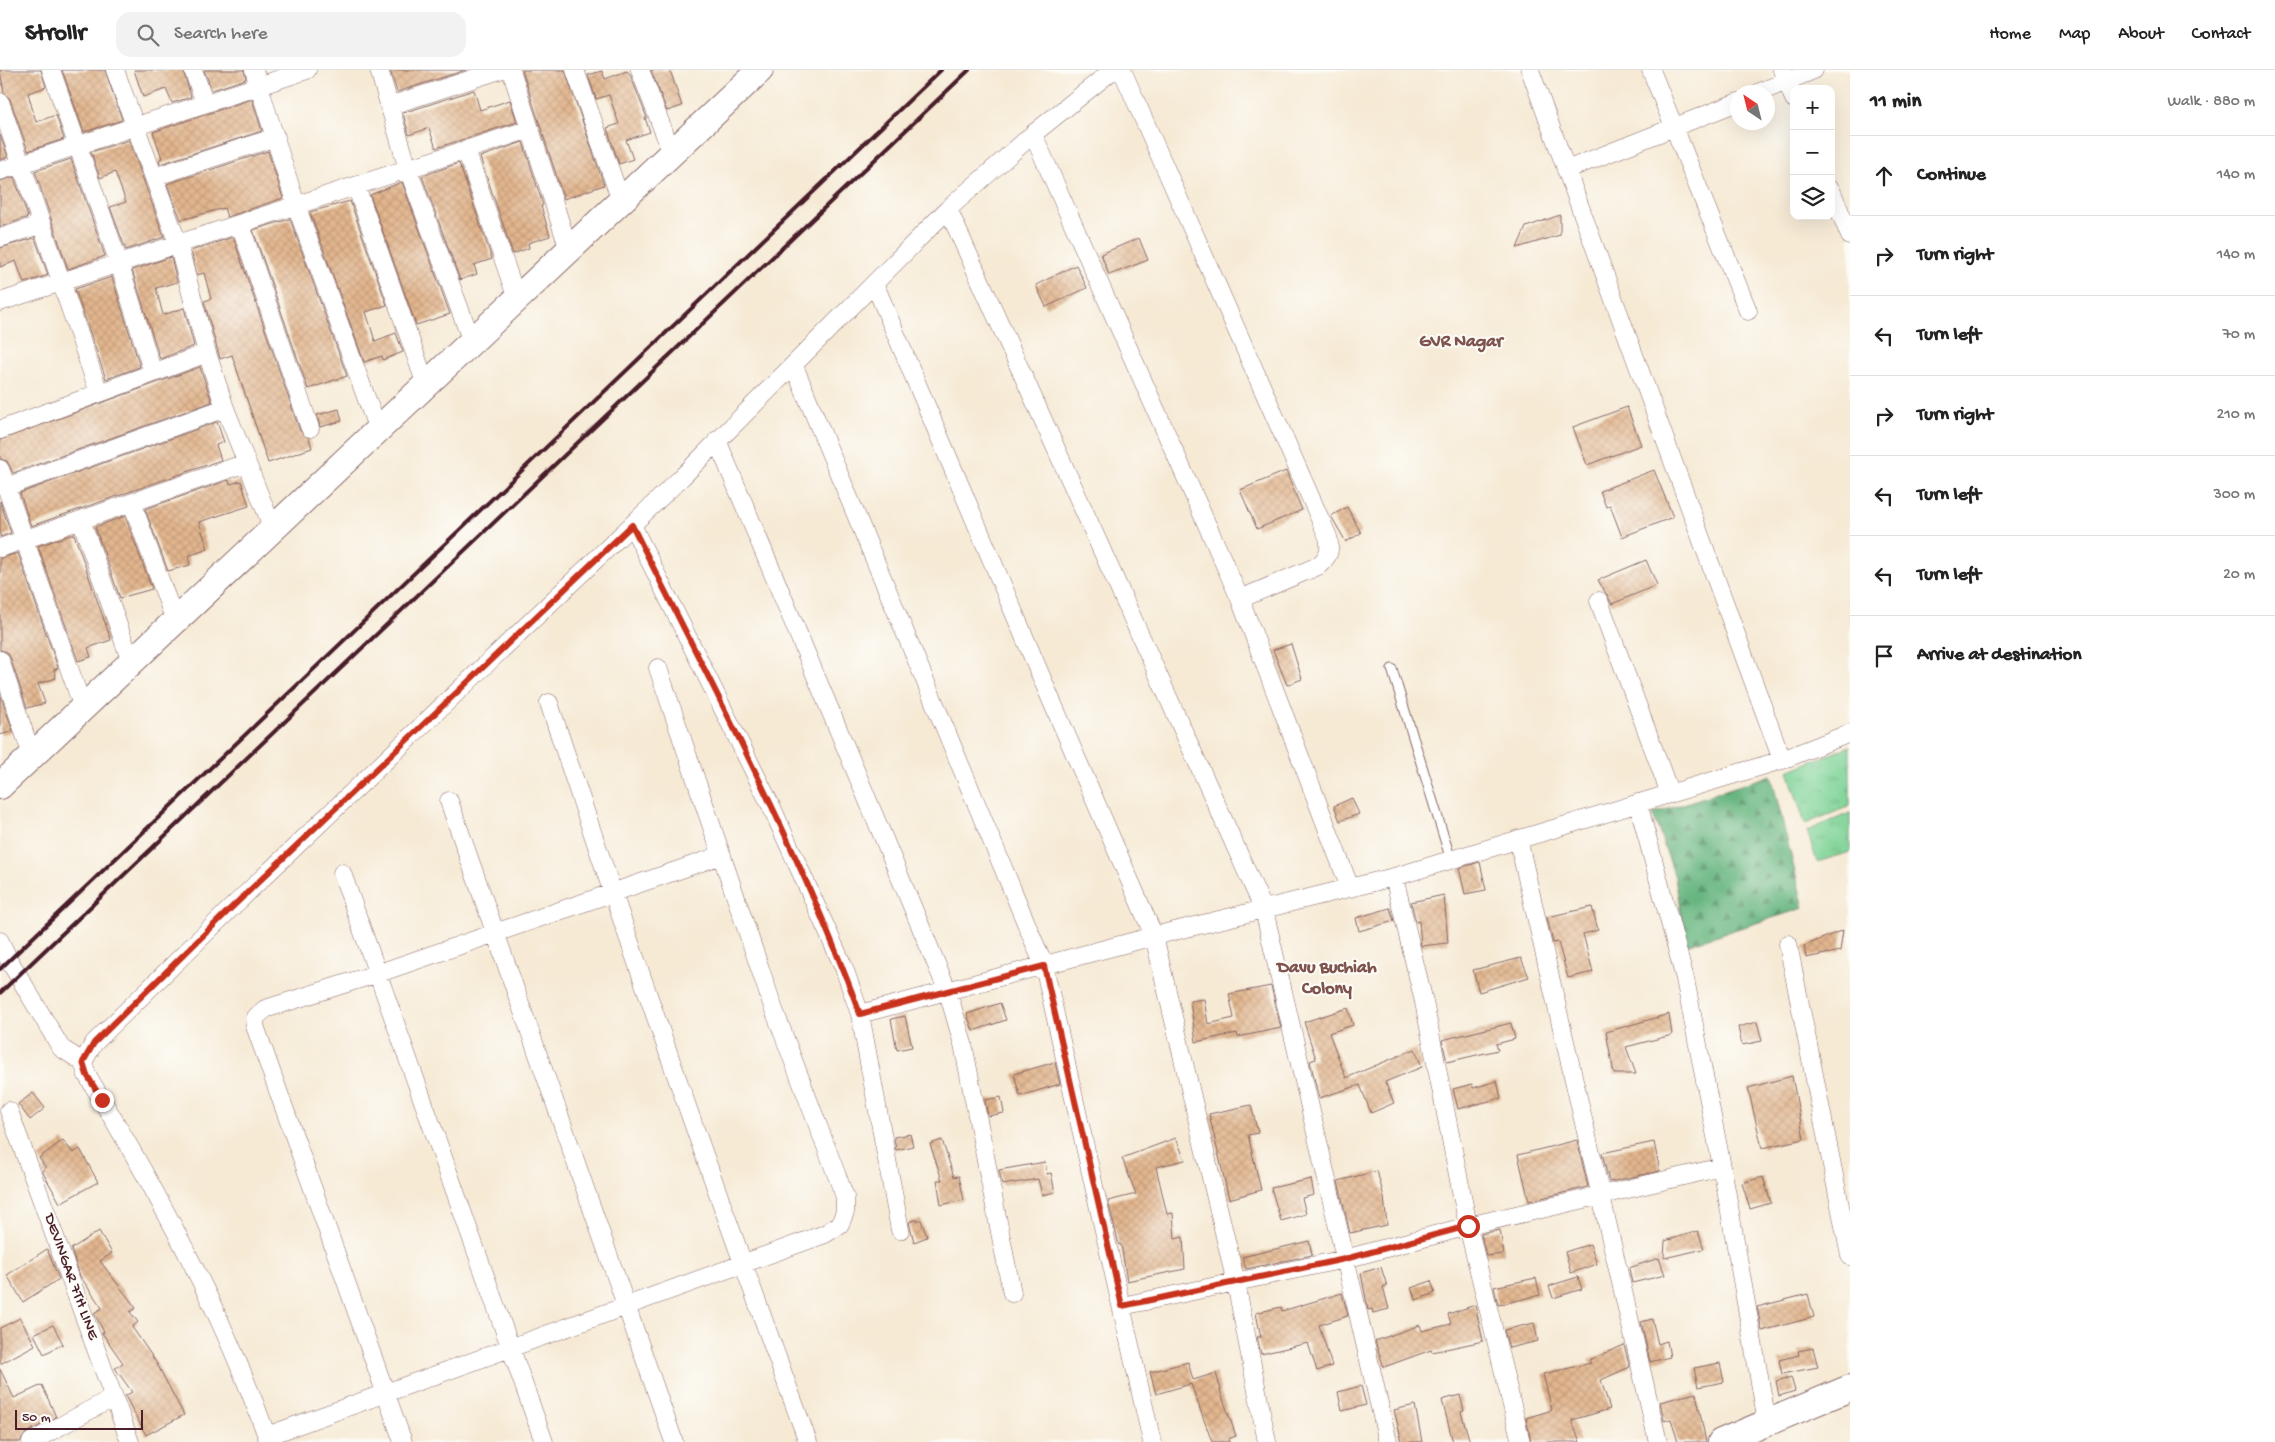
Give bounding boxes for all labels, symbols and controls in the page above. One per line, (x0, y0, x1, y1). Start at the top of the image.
search box (116, 12, 466, 57)
text: Strollr (25, 20, 86, 49)
icon: search (134, 21, 162, 49)
text: Search here (174, 23, 268, 46)
text: Home (1989, 24, 2031, 45)
text: Map (2059, 24, 2090, 45)
text: About (2118, 24, 2164, 45)
text: Contact (2192, 24, 2250, 45)
north arrow (1730, 85, 1775, 130)
map controls (1790, 85, 1835, 220)
button: + (1790, 85, 1835, 130)
text: 11 min (1870, 90, 1921, 115)
text: Walk · 880 m (2167, 93, 2255, 112)
button: − (1790, 130, 1835, 175)
icon: ahead (1870, 162, 1898, 190)
text: Continue (1917, 164, 1986, 187)
text: 140 m (2217, 166, 2255, 185)
button: layers (1790, 175, 1835, 220)
icon: right (1870, 242, 1898, 270)
text: Turn right (1917, 244, 1993, 267)
text: 140 m (2217, 246, 2255, 265)
icon: left (1870, 322, 1898, 350)
text: Turn left (1917, 324, 1981, 347)
text: 70 m (2222, 326, 2255, 345)
district label: GVR Nagar (1419, 332, 1505, 353)
icon: right (1870, 402, 1898, 430)
text: Turn right (1917, 404, 1993, 427)
text: 210 m (2216, 406, 2255, 425)
icon: left (1870, 482, 1898, 510)
text: Turn left (1917, 484, 1981, 507)
text: 300 m (2213, 486, 2255, 505)
icon: left (1870, 562, 1898, 590)
text: Turn left (1917, 564, 1981, 587)
text: 20 m (2223, 566, 2255, 585)
icon: arrive (1870, 642, 1898, 670)
text: Arrive at destination (1917, 644, 2081, 667)
district label: Davu Buchiah Colony (1275, 958, 1377, 1000)
route end (91, 1089, 114, 1112)
street label: DEVINGAR 7TH LINE (38, 1210, 102, 1344)
route start (1457, 1215, 1480, 1238)
scale bar (15, 1407, 142, 1430)
text: 50 m (22, 1410, 51, 1427)

